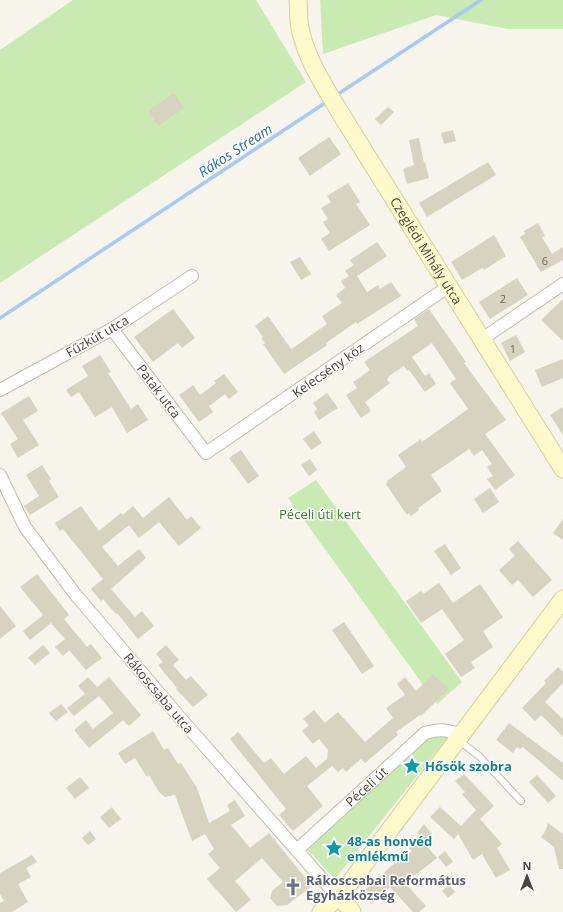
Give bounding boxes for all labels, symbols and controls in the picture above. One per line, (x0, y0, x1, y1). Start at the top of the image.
water label: Rákos Stream (194, 119, 276, 181)
street label: Czeglédi Mihály utca (386, 194, 467, 308)
house number: 6 (542, 253, 548, 268)
house number: 2 (500, 291, 506, 306)
street label: Fűzkút utca (62, 311, 132, 361)
street label: Kelecsény köz (288, 338, 368, 402)
house number: 1 (510, 341, 516, 356)
street label: Patak utca (133, 360, 185, 422)
park label: Péceli úti kert (279, 505, 361, 523)
street label: Rákoscsaba utca (120, 649, 198, 737)
place icon: Hősök szobra (402, 756, 422, 776)
place label: Hősök szobra (425, 757, 512, 775)
street label: Péceli út (341, 762, 392, 811)
place label: 48-as honvéd emlékmű (347, 832, 432, 865)
place icon: 48-as honvéd emlékmű (324, 838, 344, 858)
north arrow (507, 856, 547, 896)
text: N (523, 858, 531, 873)
place label: Rákoscsabai Református Egyházközség (306, 871, 466, 904)
church icon: Rákoscsabai Református Egyházközség (283, 877, 303, 897)

